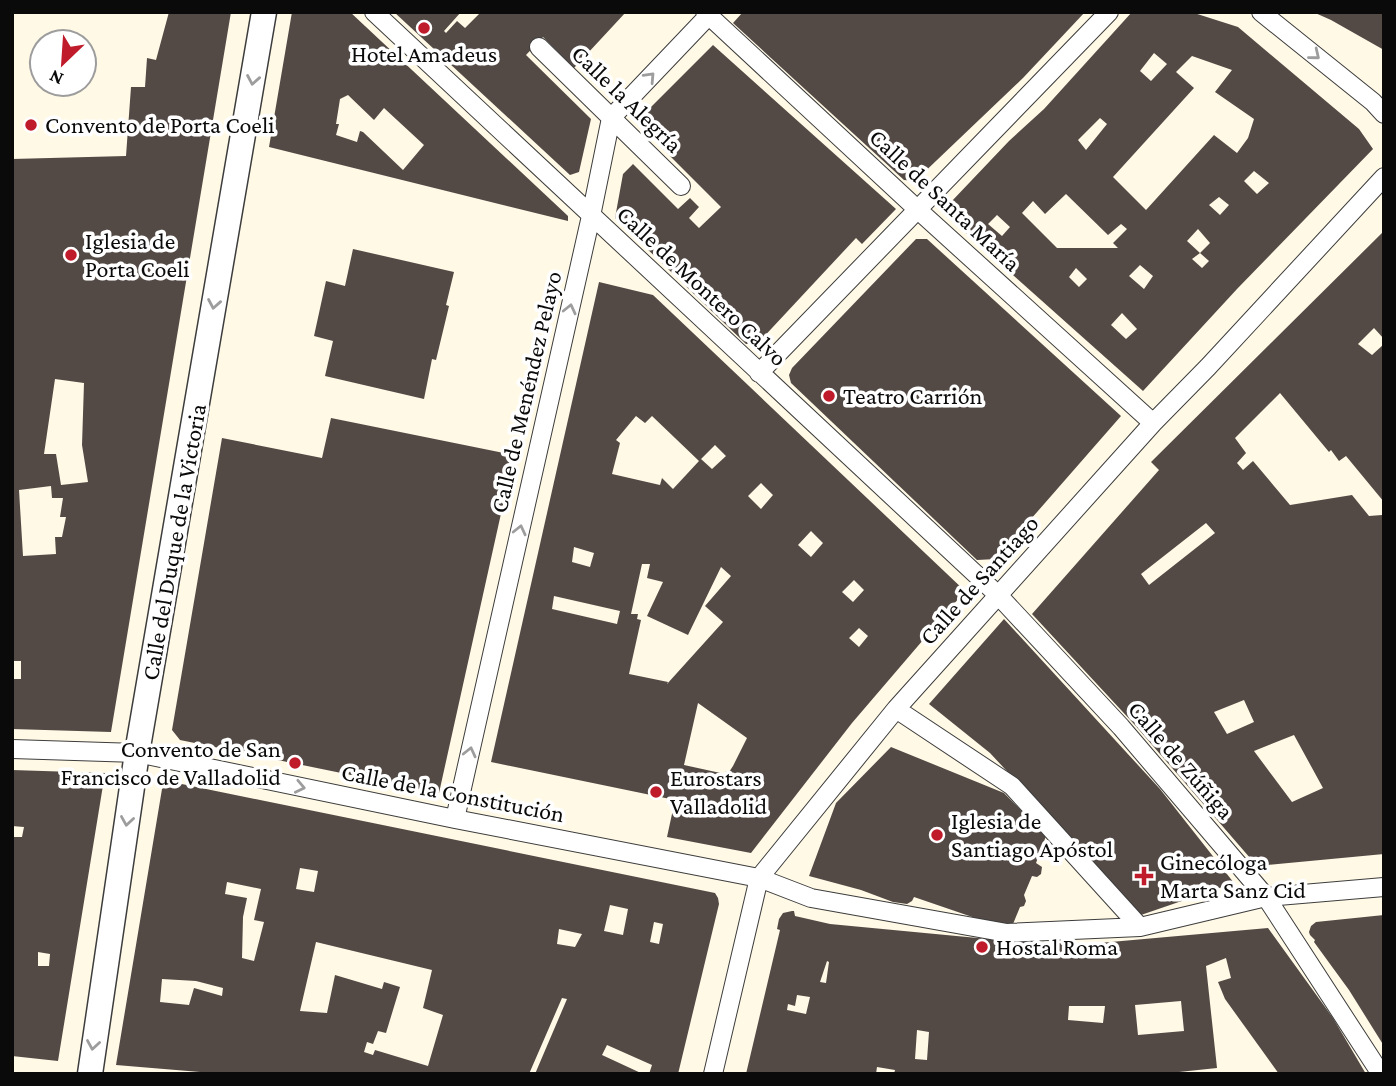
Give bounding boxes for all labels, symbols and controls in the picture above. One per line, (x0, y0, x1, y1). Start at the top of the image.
marker: Hotel Amadeus (416, 20, 432, 36)
north arrow (28, 28, 98, 98)
street label: Calle la Alegría (567, 39, 688, 158)
place label: Hotel Amadeus (351, 40, 497, 67)
one-way arrow (1306, 47, 1319, 59)
text: N (46, 66, 66, 90)
one-way arrow (642, 72, 655, 85)
one-way arrow (246, 74, 261, 85)
place label: Convento de Porta Coeli (45, 111, 274, 138)
marker: Convento de Porta Coeli (23, 117, 39, 133)
street label: Calle de Santa María (864, 123, 1026, 276)
street label: Calle de Montero Calvo (612, 200, 793, 371)
place label: Iglesia de Porta Coeli (85, 227, 190, 282)
marker: Iglesia de Porta Coeli (63, 247, 79, 263)
street label: Calle de Menéndez Pelayo (485, 268, 566, 515)
one-way arrow (208, 298, 223, 310)
one-way arrow (562, 303, 576, 315)
place label: Teatro Carrión (843, 382, 983, 409)
marker: Teatro Carrión (821, 388, 837, 404)
street label: Calle del Duque de la Victoria (136, 402, 211, 682)
street label: Calle de Santiago (914, 510, 1044, 650)
one-way arrow (512, 525, 526, 537)
street label: Calle de Zúñiga (1123, 695, 1240, 824)
place label: Convento de San Francisco de Valladolid (60, 735, 281, 790)
one-way arrow (462, 746, 476, 758)
marker: Convento de San Francisco de Valladolid (287, 755, 303, 771)
street label: Calle de la Constitución (339, 758, 567, 827)
place label: Eurostars Valladolid (670, 764, 768, 819)
one-way arrow (294, 778, 306, 793)
marker: Eurostars Valladolid (648, 784, 664, 800)
place label: Iglesia de Santiago Apóstol (951, 807, 1113, 862)
one-way arrow (120, 815, 135, 826)
marker: Iglesia de Santiago Apóstol (929, 827, 945, 843)
place label: Ginecóloga Marta Sanz Cid (1160, 848, 1306, 903)
marker: Ginecóloga Marta Sanz Cid (1134, 866, 1154, 886)
place label: Hostal Roma (996, 933, 1118, 960)
marker: Hostal Roma (974, 939, 990, 955)
one-way arrow (86, 1040, 101, 1051)

